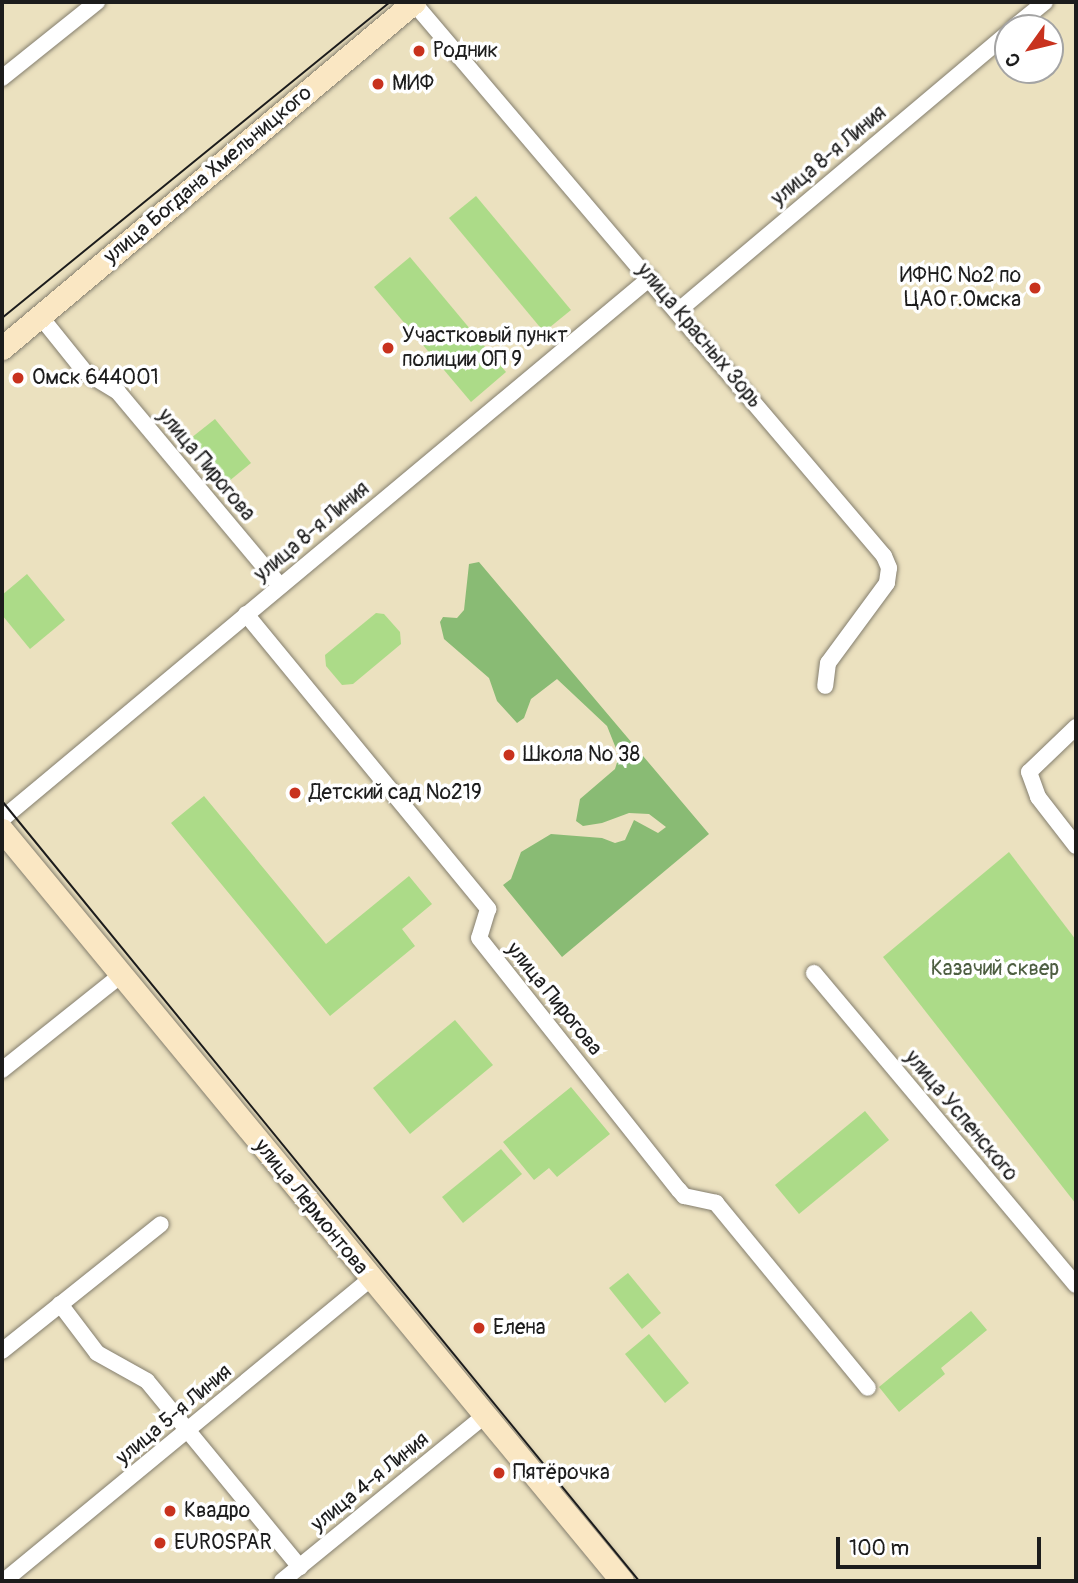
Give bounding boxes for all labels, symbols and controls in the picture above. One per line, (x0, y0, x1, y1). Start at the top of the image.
north arrow (994, 14, 1064, 84)
place label: Родник (433, 38, 498, 64)
marker: Родник (411, 43, 427, 59)
text: С (1000, 48, 1026, 71)
place label: МИФ (392, 71, 434, 97)
marker: МИФ (370, 76, 386, 92)
street label: улица Богдана Хмельницкого (99, 81, 317, 269)
street label: улица 8-я Линия (766, 101, 892, 211)
street label: улица Красных Зорь (631, 258, 767, 414)
place label: ИФНС №2 по ЦАО г.Омска (900, 263, 1021, 313)
marker: ИФНС №2 по ЦАО г.Омска (1027, 280, 1043, 296)
place label: Участковый пункт полиции ОП 9 (402, 323, 568, 373)
marker: Участковый пункт полиции ОП 9 (380, 340, 396, 356)
place label: Омск 644001 (32, 365, 159, 391)
marker: Омск 644001 (10, 370, 26, 386)
street label: улица Пирогова (152, 404, 260, 526)
street label: улица 8-я Линия (249, 477, 375, 587)
place label: Школа № 38 (523, 742, 640, 768)
marker: Школа № 38 (501, 747, 517, 763)
place label: Детский сад №219 (309, 780, 482, 806)
marker: Детский сад №219 (287, 785, 303, 801)
street label: улица Пирогова (501, 937, 607, 1061)
park label: Казачий сквер (931, 956, 1059, 982)
street label: улица Успенского (899, 1046, 1023, 1186)
street label: улица Лермонтова (249, 1134, 373, 1280)
place label: Елена (493, 1315, 546, 1341)
marker: Елена (471, 1320, 487, 1336)
street label: улица 5-я Линия (111, 1359, 237, 1471)
street label: улица 4-я Линия (306, 1427, 434, 1537)
place label: Пятёрочка (513, 1460, 610, 1486)
marker: Пятёрочка (491, 1465, 507, 1481)
place label: Квадро (184, 1498, 250, 1524)
marker: Квадро (162, 1503, 178, 1519)
scale bar (840, 1524, 1045, 1568)
place label: EUROSPAR (174, 1530, 272, 1556)
marker: EUROSPAR (152, 1535, 168, 1551)
text: 100 m (849, 1535, 909, 1562)

